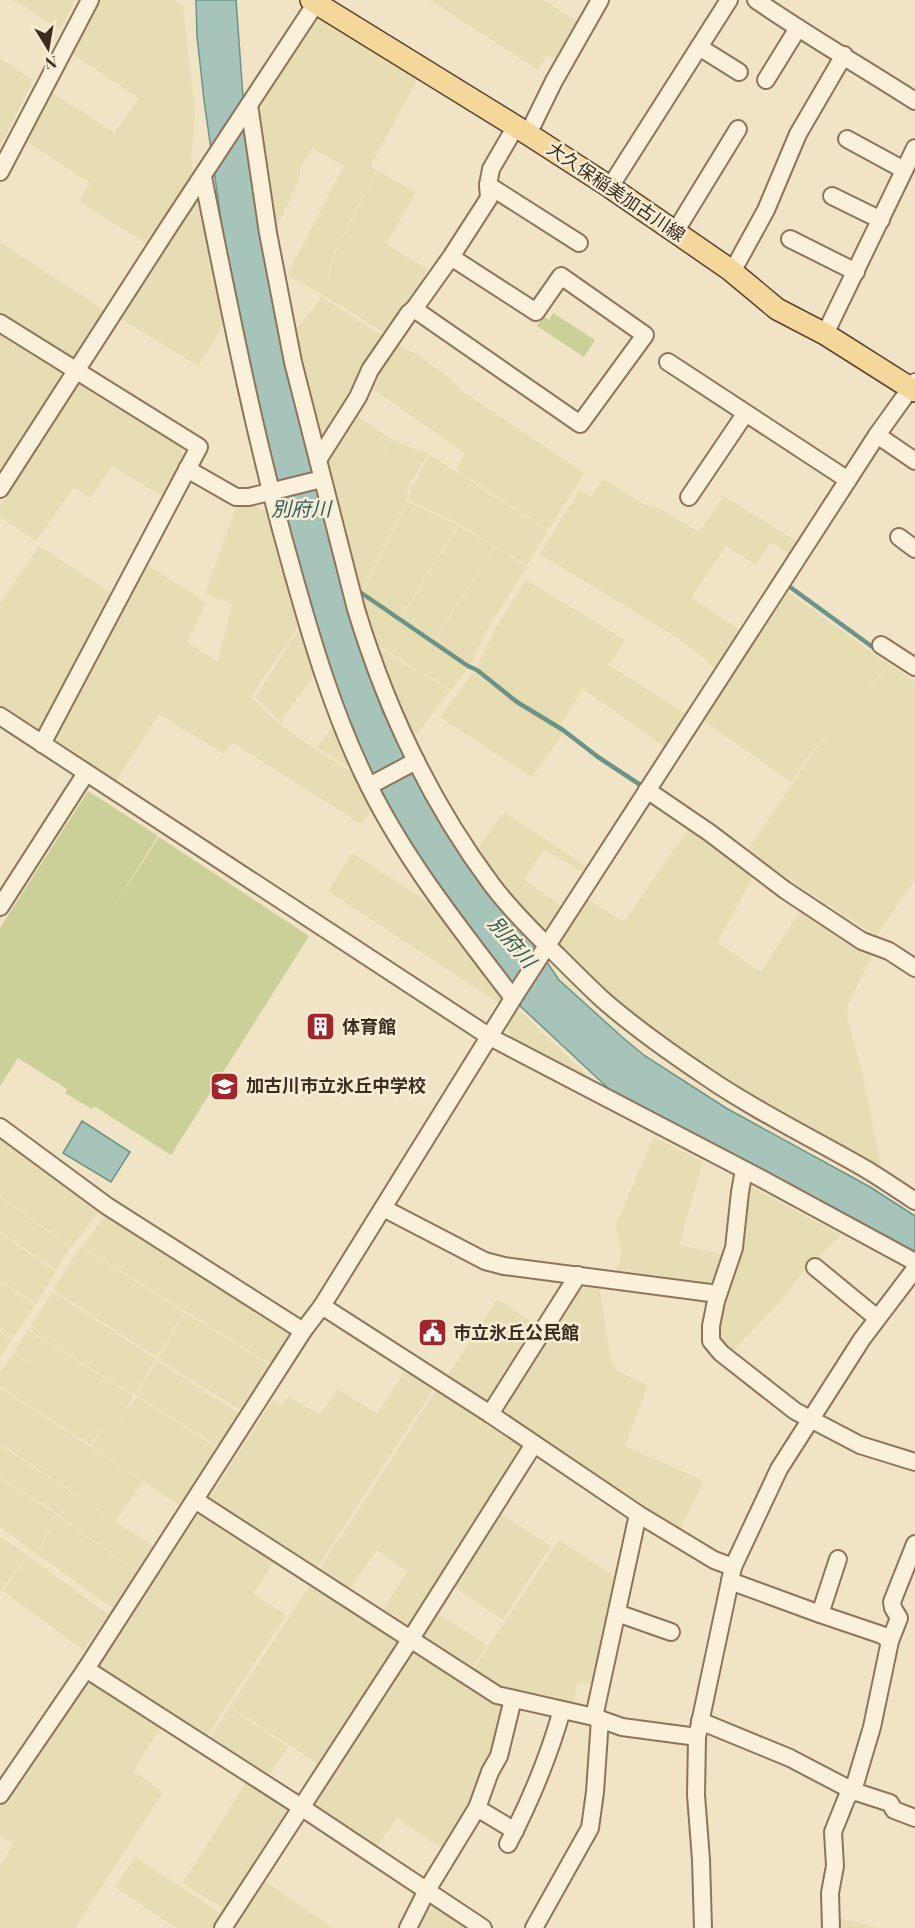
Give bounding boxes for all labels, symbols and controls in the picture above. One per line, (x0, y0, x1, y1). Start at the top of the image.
north arrow (18, 18, 78, 78)
text: N (43, 52, 59, 75)
street label: 大久保稲美加古川線 (543, 136, 690, 246)
water label: 別府川 (271, 494, 333, 521)
water label: 別府川 (483, 910, 544, 974)
building icon: 体育館 (305, 1011, 337, 1043)
place label: 体育館 (342, 1014, 396, 1038)
school or university icon: 加古川市立氷丘中学校 (209, 1070, 241, 1102)
place label: 加古川市立氷丘中学校 (246, 1073, 426, 1097)
public building icon: 市立氷丘公民館 (416, 1317, 448, 1349)
place label: 市立氷丘公民館 (453, 1320, 579, 1344)

